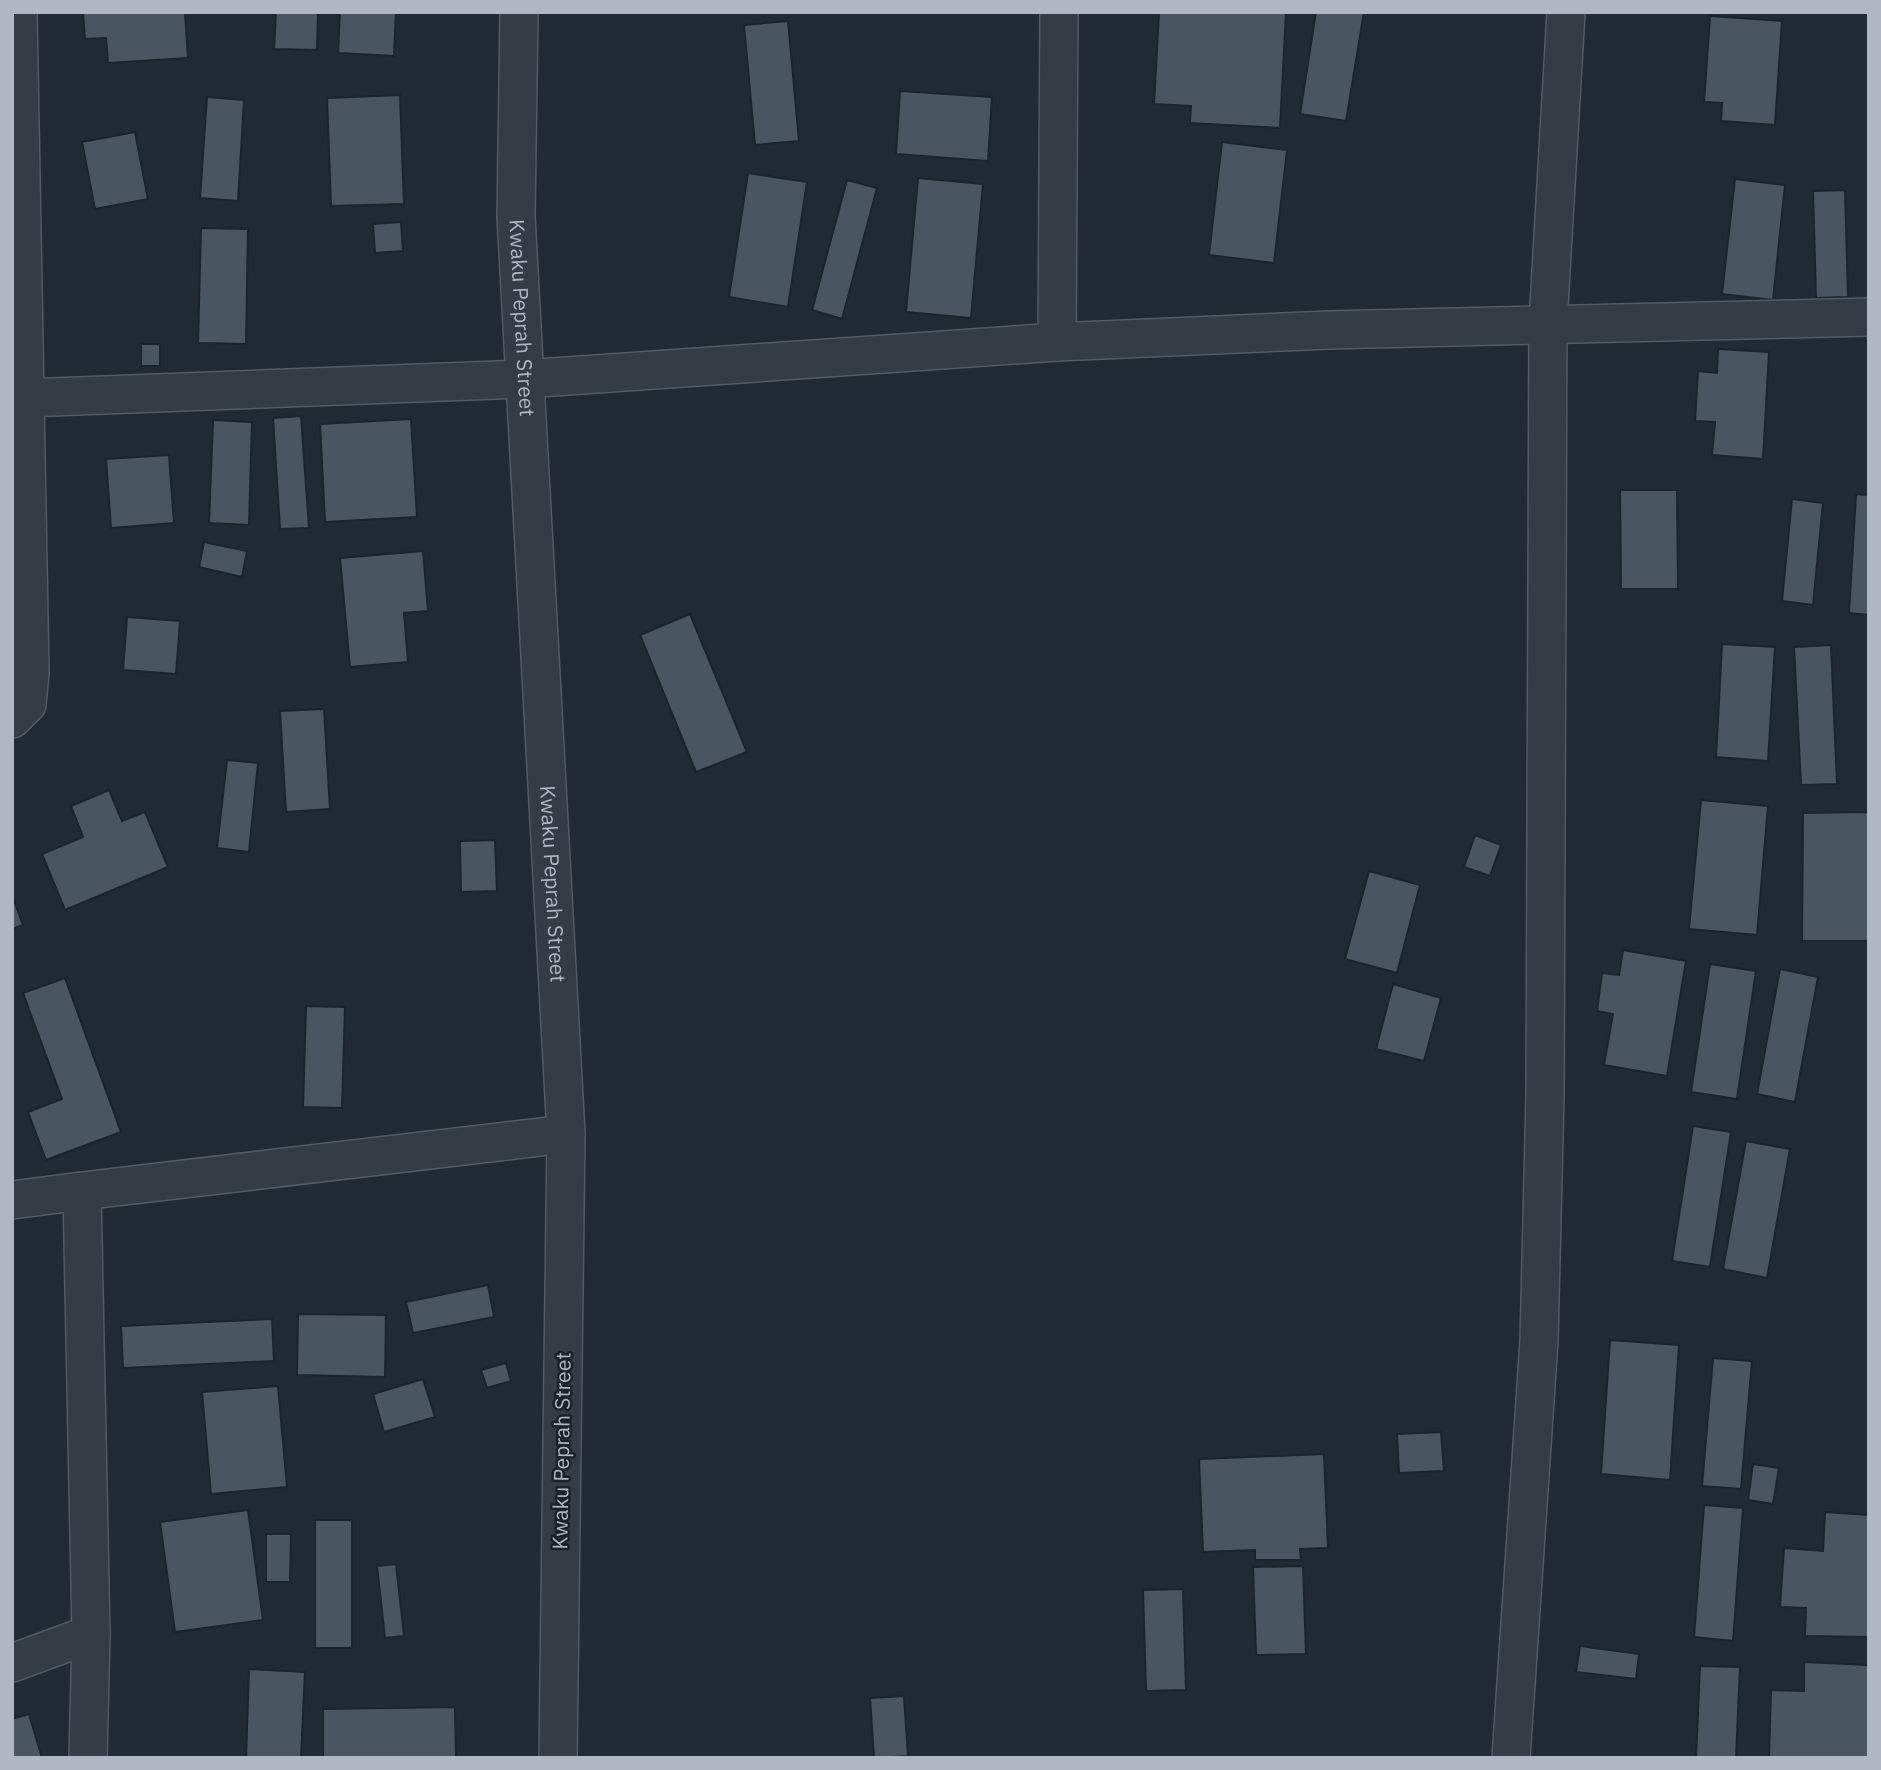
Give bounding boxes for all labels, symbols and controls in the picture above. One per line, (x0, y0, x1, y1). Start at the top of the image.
street label: Kwaku Peprah Street (503, 218, 542, 417)
street label: Kwaku Peprah Street (534, 785, 573, 983)
street label: Kwaku Peprah Street (545, 1352, 577, 1550)

